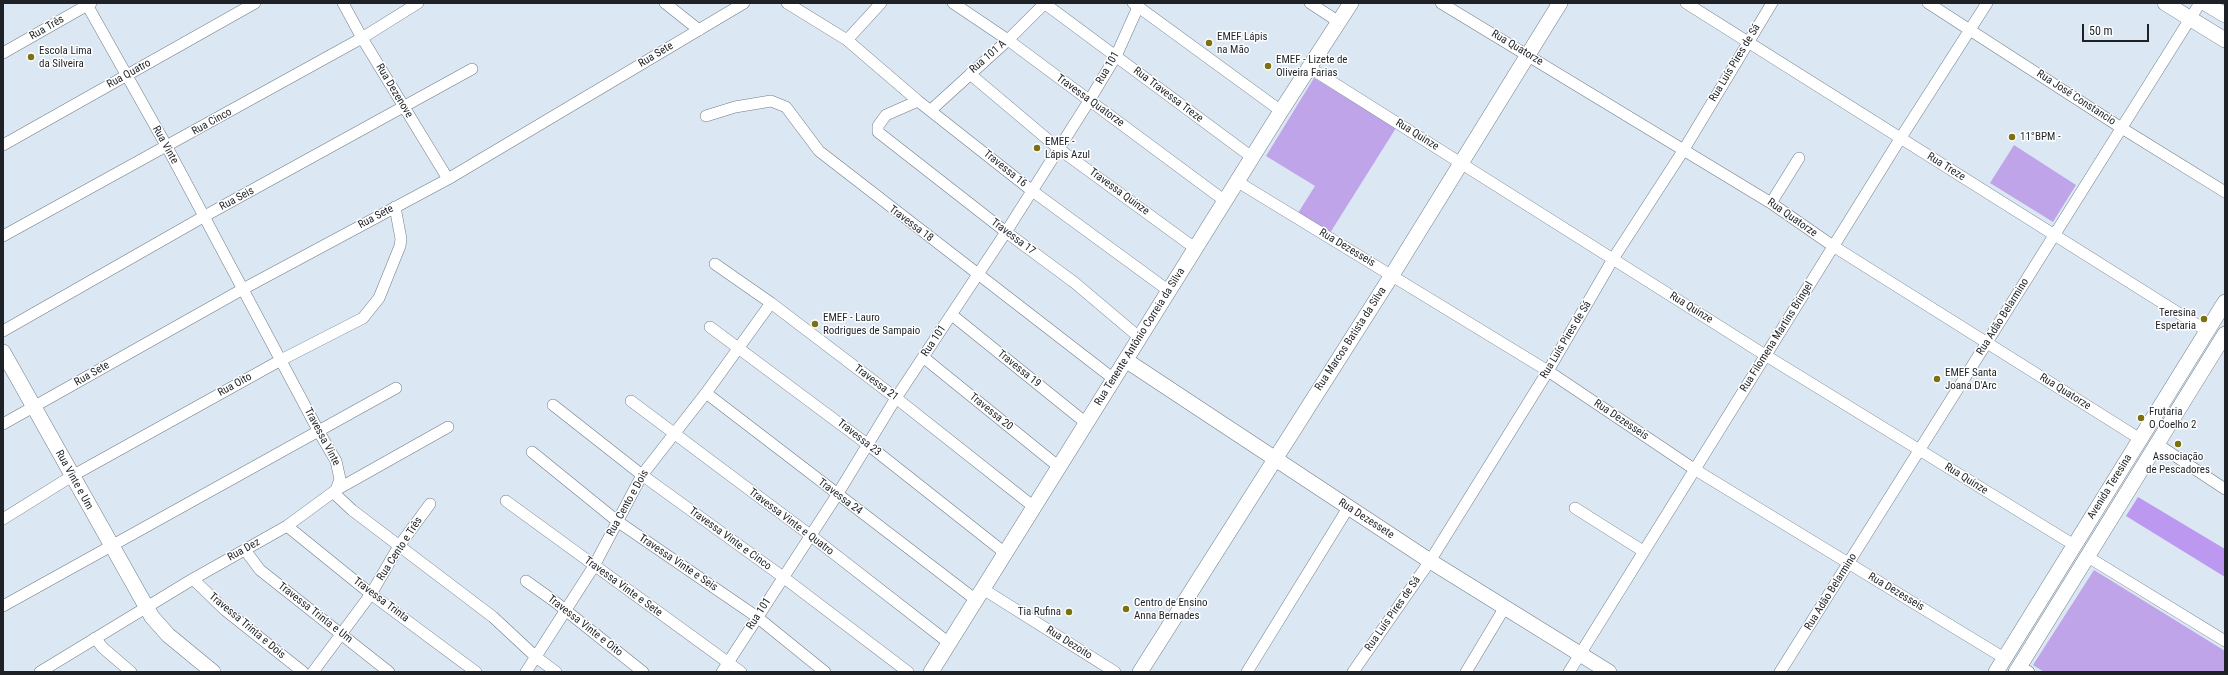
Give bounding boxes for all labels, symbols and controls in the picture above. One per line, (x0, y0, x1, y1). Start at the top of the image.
street label: Rua Três (27, 13, 67, 43)
scale bar (2084, 16, 2151, 42)
street label: Rua Luís Pires de Sá (1707, 22, 1763, 104)
text: 50 m (2089, 24, 2113, 38)
street label: Rua Quatorze (1489, 27, 1545, 69)
place label: EMEF Lápis na Mão (1217, 30, 1268, 56)
street label: Rua 101 A (967, 38, 1009, 76)
marker: EMEF Lápis na Mão (1204, 38, 1214, 48)
street label: Rua Sete (636, 40, 676, 70)
place label: Escola Lima da Silveira (39, 44, 92, 70)
street label: Rua 101 (1093, 49, 1123, 87)
marker: Escola Lima da Silveira (26, 52, 36, 62)
place label: EMEF - Lizete de Oliveira Farias (1276, 53, 1348, 79)
street label: Rua Quatro (105, 57, 153, 91)
marker: EMEF - Lizete de Oliveira Farias (1263, 61, 1273, 71)
street label: Rua Dezenove (373, 62, 415, 120)
street label: Rua Travessa Treze (1131, 65, 1205, 125)
street label: Rua José Constancio (2034, 68, 2118, 128)
street label: Travessa Quatorze (1054, 72, 1126, 130)
street label: Rua Cinco (190, 106, 234, 138)
street label: Rua Quinze (1393, 117, 1441, 153)
street label: Rua Vinte (149, 124, 181, 166)
place label: 11°BPM - (2020, 130, 2061, 144)
marker: 11°BPM - (2007, 132, 2017, 142)
place label: EMEF - Lápis Azul (1045, 135, 1090, 161)
marker: EMEF - Lápis Azul (1032, 143, 1042, 153)
street label: Travessa 16 (981, 147, 1029, 191)
street label: Rua Treze (1924, 150, 1968, 184)
street label: Travessa Quinze (1086, 166, 1152, 218)
street label: Rua Seis (217, 184, 257, 214)
street label: Rua Quatorze (1764, 196, 1820, 240)
street label: Rua Sete (356, 202, 396, 232)
street label: Travessa 18 (886, 203, 936, 245)
street label: Travessa 17 (988, 216, 1038, 258)
street label: Rua Dezesseis (1317, 226, 1377, 270)
street label: Rua Tenente Antônio Correia da Silva (1092, 266, 1188, 408)
street label: Rua Adão Belarmino (1974, 276, 2032, 358)
street label: Rua Filomena Martins Bringel (1738, 279, 1816, 395)
street label: Rua Marcos Batista da Silva (1313, 285, 1389, 393)
street label: Rua Quinze (1667, 290, 1715, 326)
street label: Rua Luís Pires de Sá (1538, 299, 1594, 381)
place label: Teresina Espetaria (2155, 306, 2196, 332)
place label: EMEF - Lauro Rodrigues de Sampaio (823, 311, 920, 337)
marker: Teresina Espetaria (2199, 314, 2209, 324)
marker: EMEF - Lauro Rodrigues de Sampaio (810, 319, 820, 329)
street label: Rua 101 (919, 323, 949, 359)
street label: Travessa 19 (995, 347, 1043, 391)
street label: Rua Sete (72, 359, 112, 389)
street label: Travessa 21 (851, 362, 901, 404)
place label: EMEF Santa Joana D'Arc (1945, 366, 1997, 392)
street label: Rua Oito (216, 370, 254, 400)
street label: Rua Quatorze (2037, 371, 2093, 413)
marker: EMEF Santa Joana D'Arc (1932, 374, 1942, 384)
street label: Travessa 20 (967, 390, 1015, 434)
street label: Rua Dezesseis (1591, 397, 1651, 443)
place label: Frutaria O Coelho 2 (2149, 405, 2196, 431)
street label: Travessa Vinte (301, 406, 343, 468)
marker: Frutaria O Coelho 2 (2136, 413, 2146, 423)
street label: Travessa 23 (834, 417, 884, 459)
marker: Associação de Pescadores (2173, 439, 2183, 449)
street label: Rua Vinte e Um (52, 448, 96, 512)
place label: Associação de Pescadores (2146, 450, 2210, 476)
street label: Avenida Teresina (2085, 452, 2135, 522)
street label: Rua Quinze (1942, 461, 1990, 497)
street label: Rua Cento e Dois (604, 467, 652, 539)
street label: Travessa 24 (815, 476, 865, 518)
street label: Travessa Vinte e Quatro (746, 486, 836, 558)
street label: Rua Dezessete (1336, 496, 1396, 542)
street label: Travessa Vinte e Cinco (686, 505, 774, 573)
street label: Rua Cento e Três (375, 515, 425, 583)
street label: Travessa Vinte e Seis (636, 532, 720, 594)
street label: Rua Dez (225, 536, 263, 564)
street label: Rua Adão Belarmino (1802, 551, 1860, 633)
street label: Travessa Vinte e Sete (581, 554, 665, 620)
street label: Rua Dezesseis (1866, 570, 1926, 614)
street label: Rua Luís Pires de Sá (1362, 574, 1424, 654)
street label: Travessa Trinta (351, 575, 411, 625)
street label: Travessa Trinta e Um (275, 580, 355, 646)
street label: Travessa Trinta e Dois (206, 590, 288, 662)
street label: Travessa Vinte e Oito (545, 593, 625, 659)
street label: Rua 101 (744, 596, 774, 632)
place label: Centro de Ensino Anna Bernades (1134, 596, 1208, 622)
marker: Centro de Ensino Anna Bernades (1121, 604, 1131, 614)
place label: Tia Rufina (1018, 605, 1061, 619)
marker: Tia Rufina (1064, 607, 1074, 617)
street label: Rua Dezoito (1044, 624, 1094, 662)

